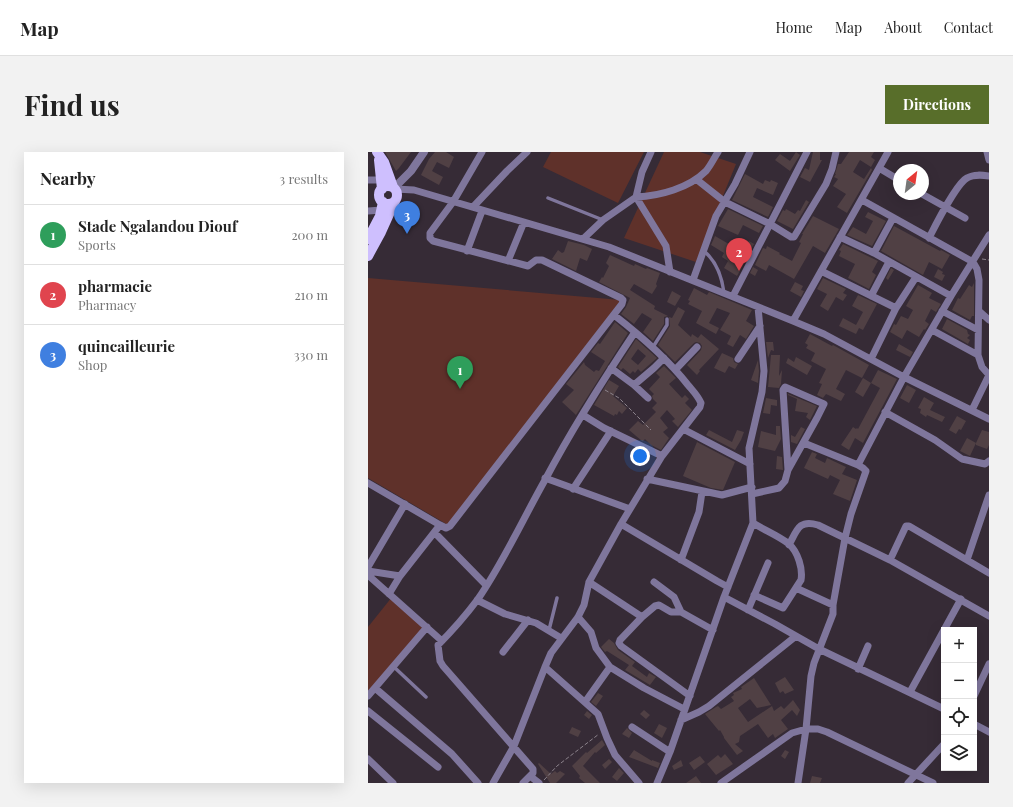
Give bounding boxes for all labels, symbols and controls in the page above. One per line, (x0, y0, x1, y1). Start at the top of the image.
text: Map (20, 15, 59, 41)
text: Home (775, 18, 813, 37)
text: Map (835, 18, 862, 37)
text: About (884, 18, 922, 37)
text: Contact (944, 18, 993, 37)
button: Directions (885, 85, 989, 124)
text: Find us (24, 86, 120, 123)
north arrow (893, 164, 929, 200)
text: Nearby (40, 167, 95, 189)
text: 3 results (279, 170, 328, 187)
pin: 3 (394, 201, 420, 234)
text: Stade Ngalandou Diouf (78, 216, 237, 236)
text: 1 (51, 226, 55, 243)
text: 200 m (291, 226, 328, 243)
text: Sports (78, 236, 116, 253)
pin: 2 (726, 238, 752, 271)
text: pharmacie (78, 276, 152, 296)
text: 2 (50, 286, 56, 303)
text: 210 m (294, 286, 328, 303)
text: Pharmacy (78, 296, 136, 313)
text: quincailleurie (78, 336, 175, 356)
text: 3 (50, 346, 56, 363)
text: 330 m (294, 346, 328, 363)
text: Shop (78, 356, 107, 373)
pin: 1 (447, 356, 473, 389)
your location (630, 446, 650, 466)
map controls (941, 627, 977, 771)
button: + (941, 627, 977, 663)
button: − (941, 663, 977, 699)
button: locate (941, 699, 977, 735)
button: layers (941, 735, 977, 771)

